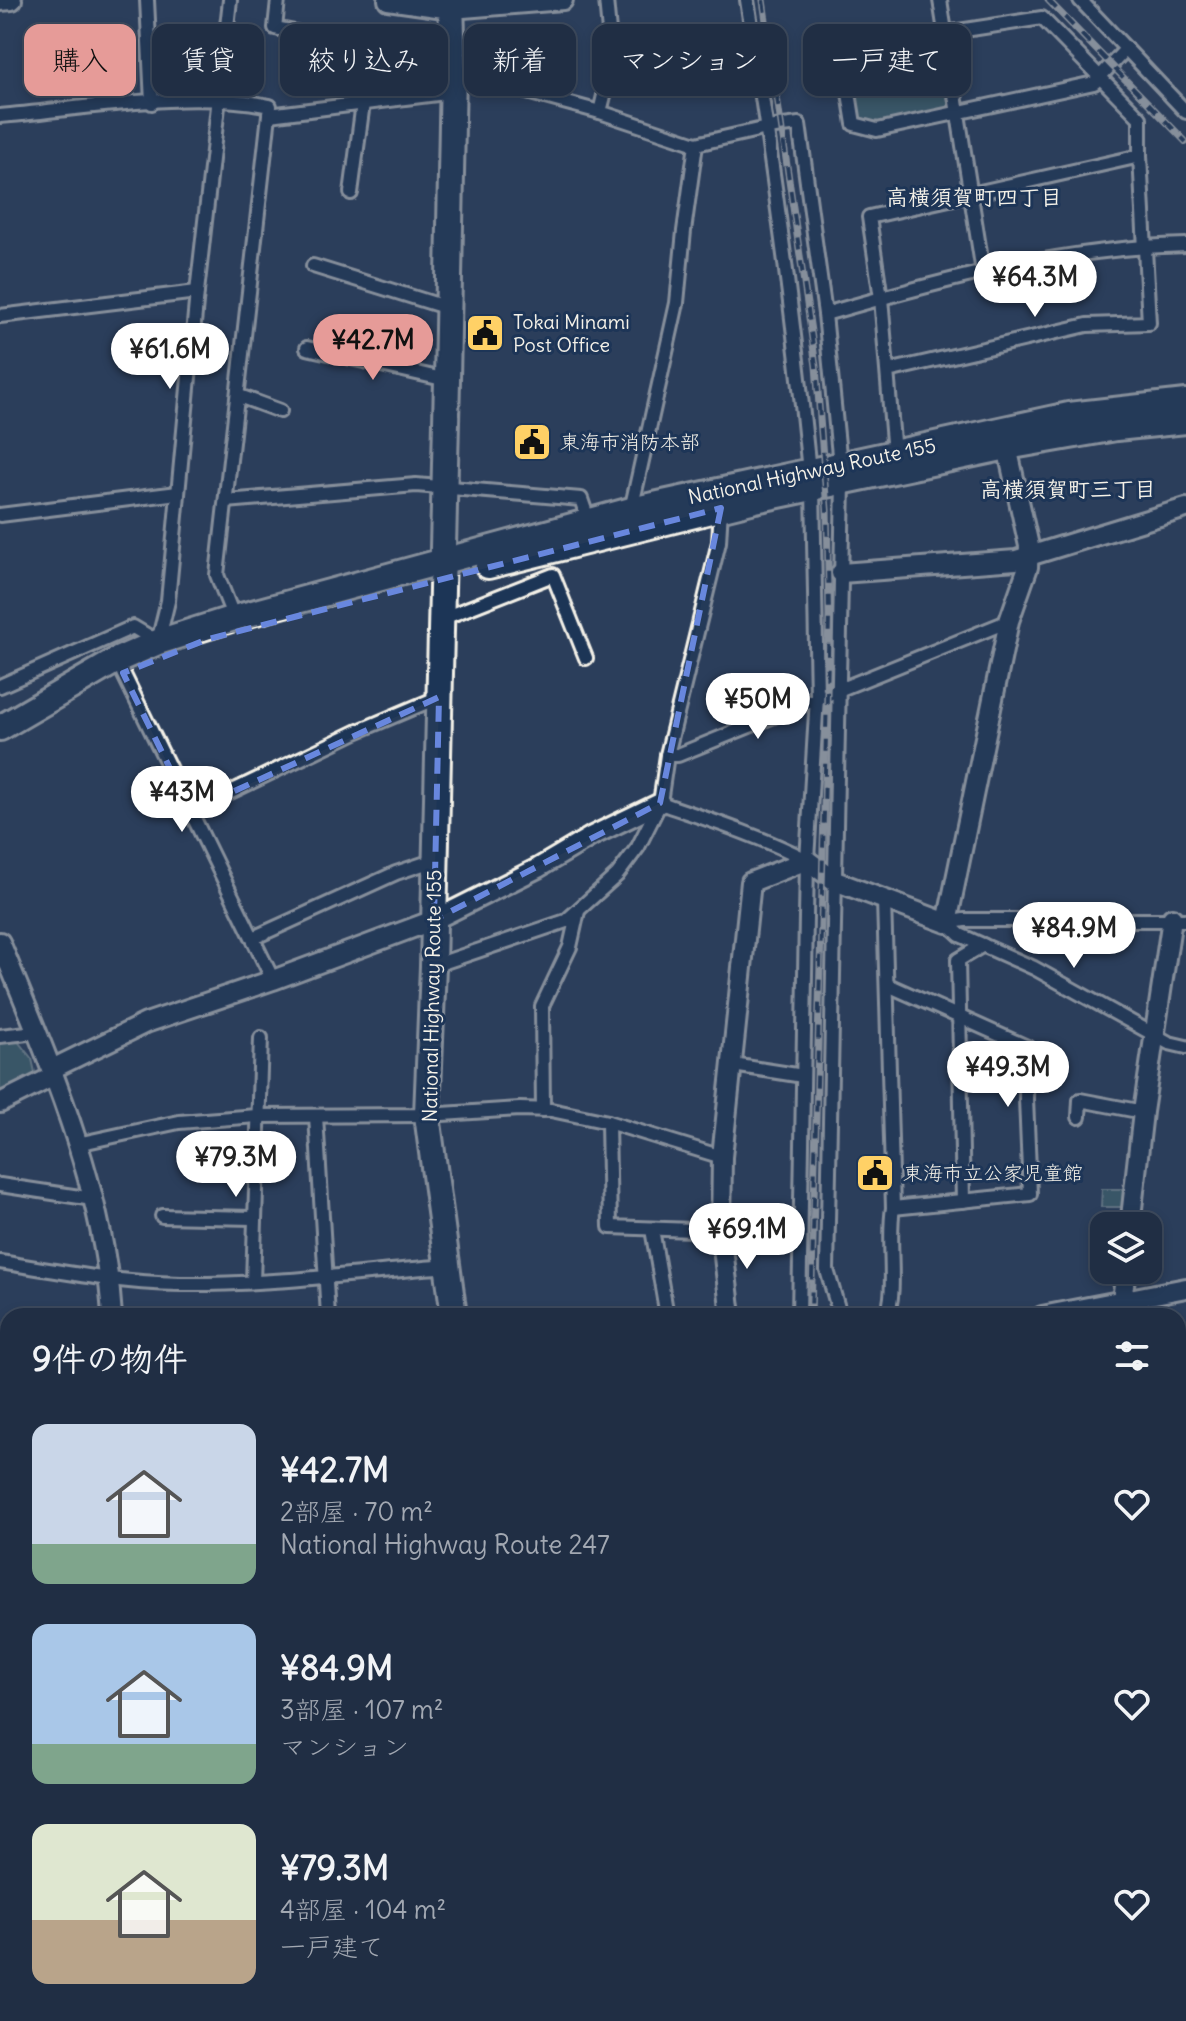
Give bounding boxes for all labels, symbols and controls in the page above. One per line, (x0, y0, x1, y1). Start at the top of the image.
chip: 購入 (24, 24, 136, 96)
chip: 賃貸 (152, 24, 264, 96)
chip: 絞り込み (280, 24, 448, 96)
chip: 新着 (464, 24, 576, 96)
chip: マンション (592, 24, 787, 96)
chip: 一戸建て (803, 24, 971, 96)
district label: 高横須賀町四丁目 (886, 183, 1062, 211)
pin: ¥64.3M (970, 251, 1100, 319)
text: ¥64.3M (992, 260, 1078, 293)
place label: Tokai Minami Post Office (513, 309, 630, 357)
public building icon: Tokai Minami Post Office (464, 312, 506, 354)
pin: ¥42.7M (308, 314, 438, 382)
pin: ¥61.6M (105, 323, 235, 391)
text: ¥42.7M (331, 323, 415, 356)
text: ¥61.6M (129, 332, 211, 365)
public building icon: 東海市消防本部 (511, 421, 553, 463)
place label: 東海市消防本部 (560, 429, 700, 454)
street label: National Highway Route 155 (686, 432, 938, 509)
district label: 高横須賀町三丁目 (980, 475, 1156, 503)
pin: ¥50M (711, 673, 805, 741)
text: ¥50M (724, 682, 792, 715)
pin: ¥43M (135, 766, 229, 834)
text: ¥43M (149, 775, 215, 808)
street label: National Highway Route 155 (417, 869, 446, 1123)
pin: ¥84.9M (1009, 902, 1139, 970)
text: ¥84.9M (1031, 911, 1117, 944)
pin: ¥49.3M (943, 1041, 1073, 1109)
text: ¥49.3M (965, 1050, 1051, 1083)
pin: ¥79.3M (171, 1131, 301, 1199)
text: ¥79.3M (194, 1140, 278, 1173)
public building icon: 東海市立公家児童館 (854, 1152, 896, 1194)
place label: 東海市立公家児童館 (903, 1160, 1083, 1185)
pin: ¥69.1M (682, 1203, 812, 1271)
text: ¥69.1M (707, 1212, 787, 1245)
map controls (1090, 1212, 1162, 1284)
button: layers (1090, 1212, 1162, 1284)
icon: filters (1110, 1334, 1154, 1378)
text: 9件の物件 (32, 1337, 188, 1380)
text: ¥42.7M (280, 1448, 389, 1491)
icon: home (96, 1456, 192, 1552)
icon: heart (1110, 1482, 1154, 1526)
text: 2部屋 · 70 m² (280, 1495, 433, 1528)
text: National Highway Route 247 (280, 1528, 610, 1561)
text: ¥84.9M (280, 1646, 393, 1689)
icon: home (96, 1656, 192, 1752)
icon: heart (1110, 1682, 1154, 1726)
text: 3部屋 · 107 m² (280, 1693, 443, 1726)
text: マンション (280, 1730, 409, 1763)
text: ¥79.3M (280, 1846, 389, 1889)
icon: home (96, 1856, 192, 1952)
icon: heart (1110, 1882, 1154, 1926)
text: 4部屋 · 104 m² (280, 1893, 446, 1926)
text: 一戸建て (280, 1930, 384, 1963)

